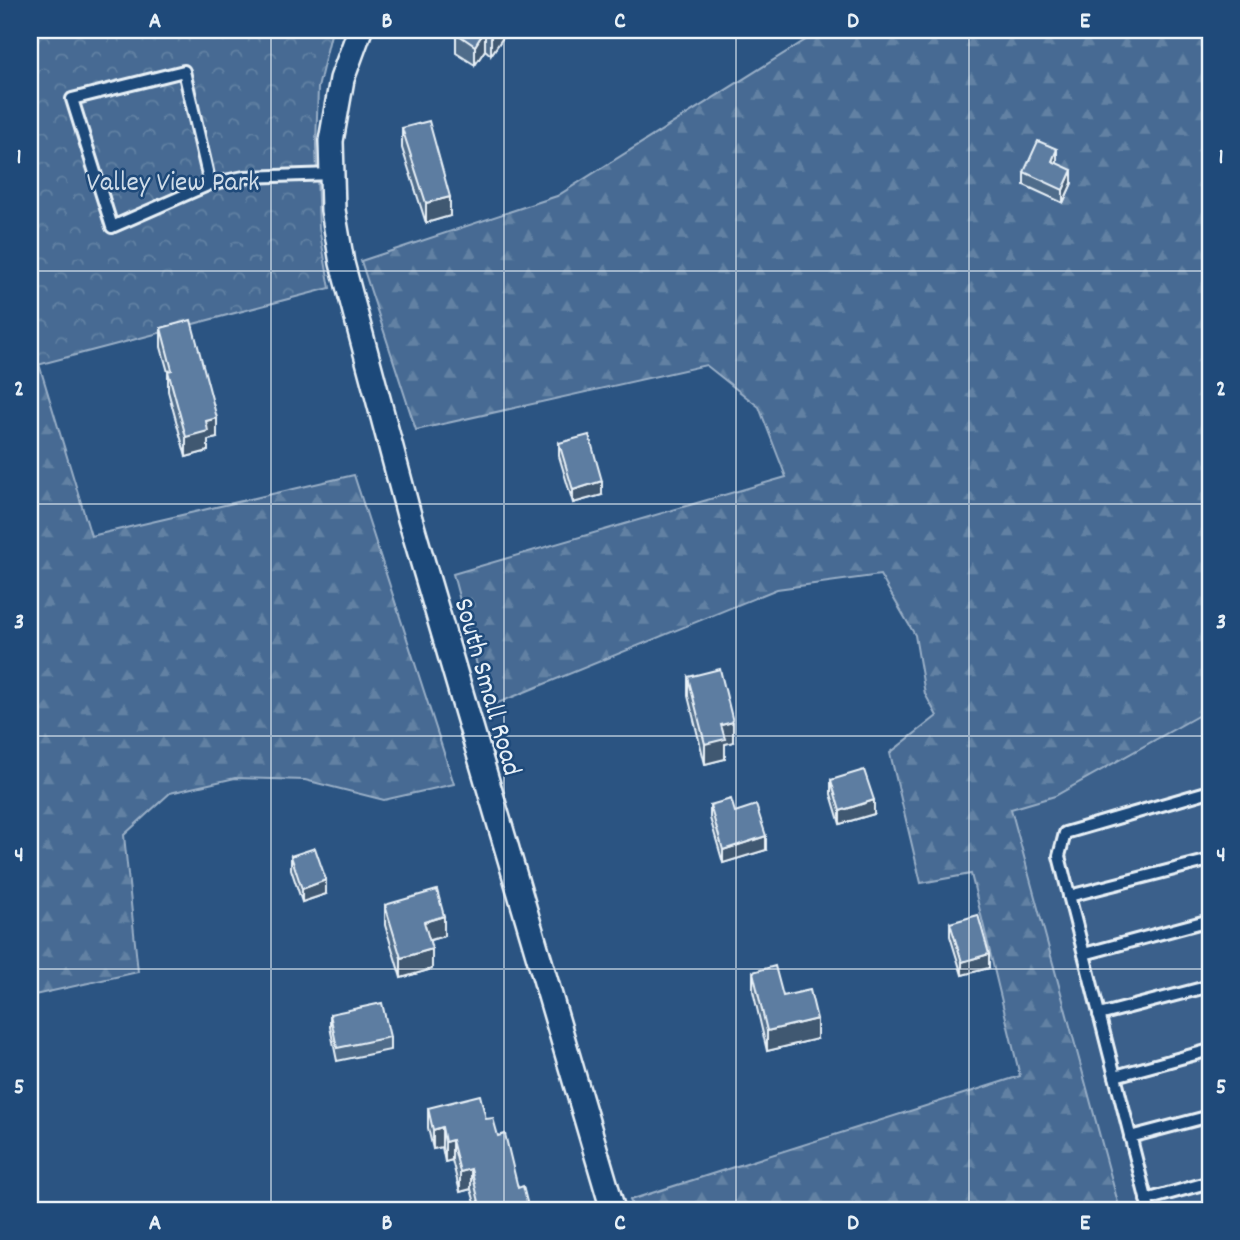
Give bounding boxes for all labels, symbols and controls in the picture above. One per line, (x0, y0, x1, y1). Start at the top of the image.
text: A (149, 6, 161, 39)
text: B (382, 6, 393, 39)
text: C (614, 6, 626, 39)
text: D (847, 6, 859, 39)
text: E (1080, 6, 1091, 39)
text: 1 (16, 142, 22, 175)
text: 1 (1218, 142, 1224, 175)
park label: Valley View Park (86, 165, 260, 205)
text: 2 (14, 374, 24, 407)
text: 2 (1216, 374, 1226, 407)
street label: South Small Road (441, 594, 530, 781)
text: 3 (14, 607, 24, 640)
text: 3 (1216, 607, 1226, 640)
text: 4 (14, 840, 24, 873)
text: 4 (1216, 840, 1226, 873)
text: 5 (14, 1072, 24, 1105)
text: 5 (1216, 1072, 1226, 1105)
text: A (149, 1208, 161, 1240)
text: B (382, 1208, 393, 1240)
text: C (614, 1208, 626, 1240)
text: D (847, 1208, 859, 1240)
text: E (1080, 1208, 1091, 1240)

